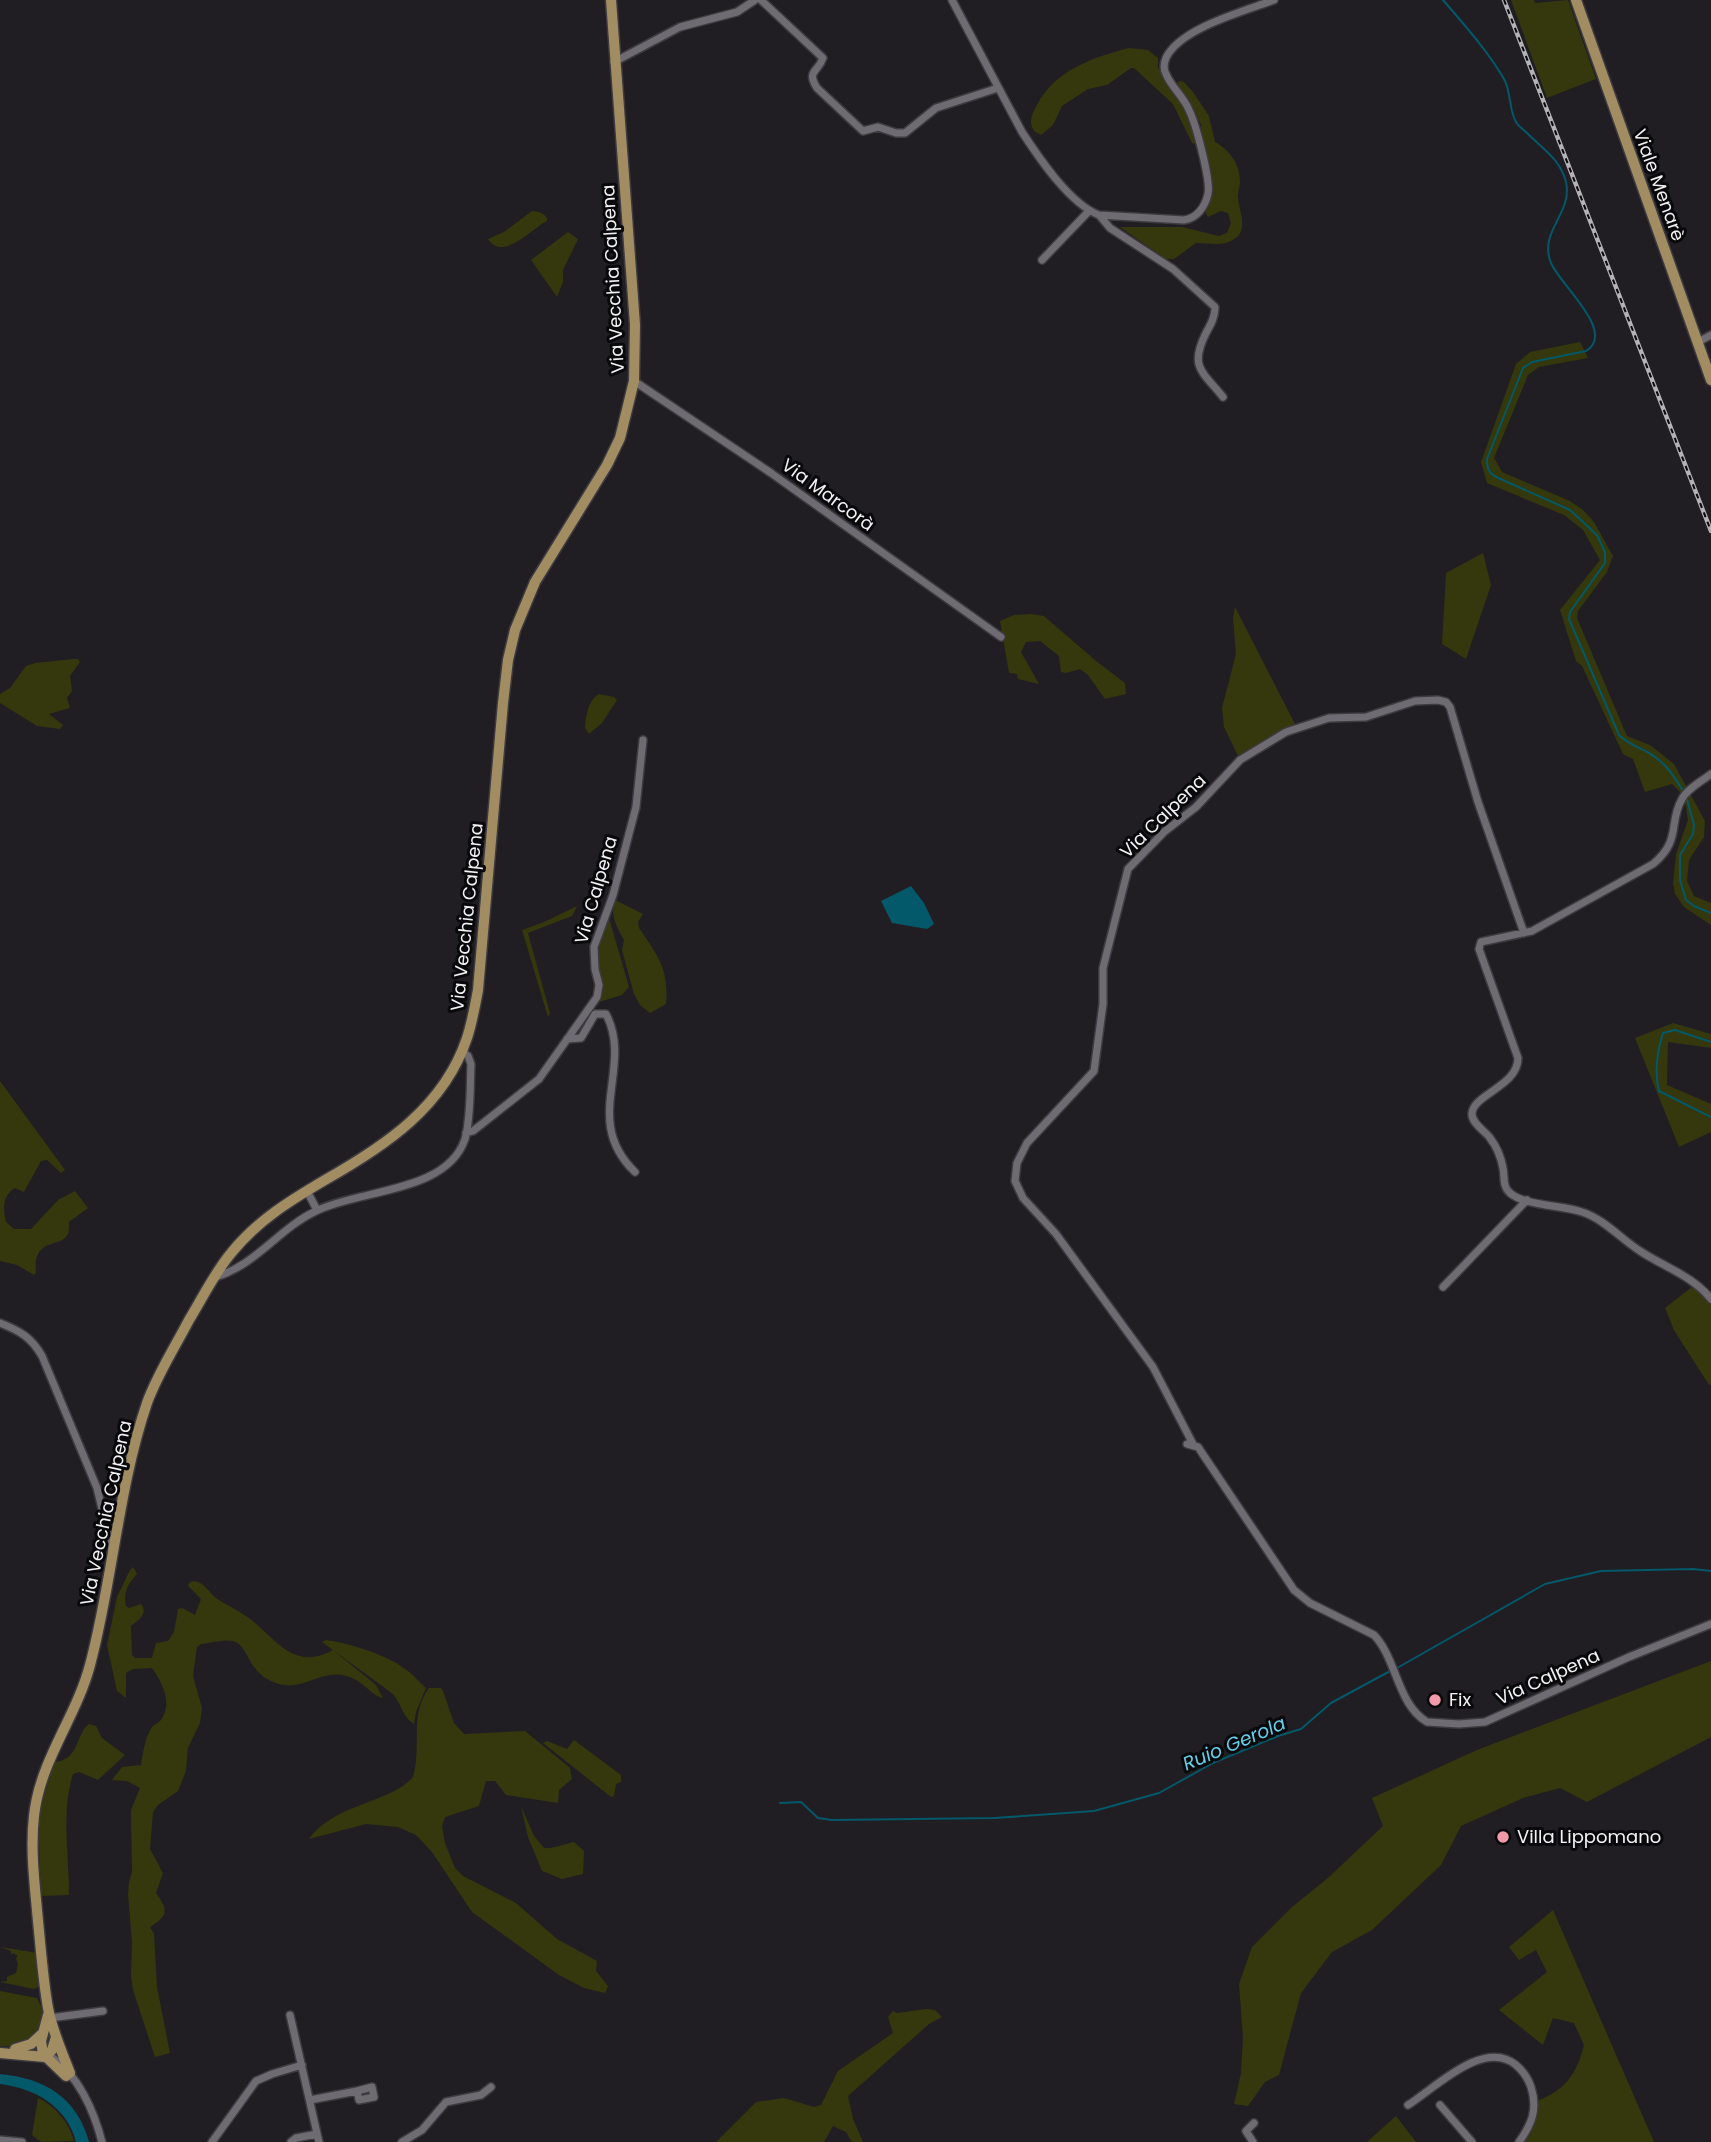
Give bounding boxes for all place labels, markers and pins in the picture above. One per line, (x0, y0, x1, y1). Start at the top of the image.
place label: Fix (1449, 1687, 1471, 1712)
marker: Fix (1427, 1692, 1443, 1708)
place label: Villa Lippomano (1517, 1824, 1661, 1849)
marker: Villa Lippomano (1495, 1829, 1511, 1845)

